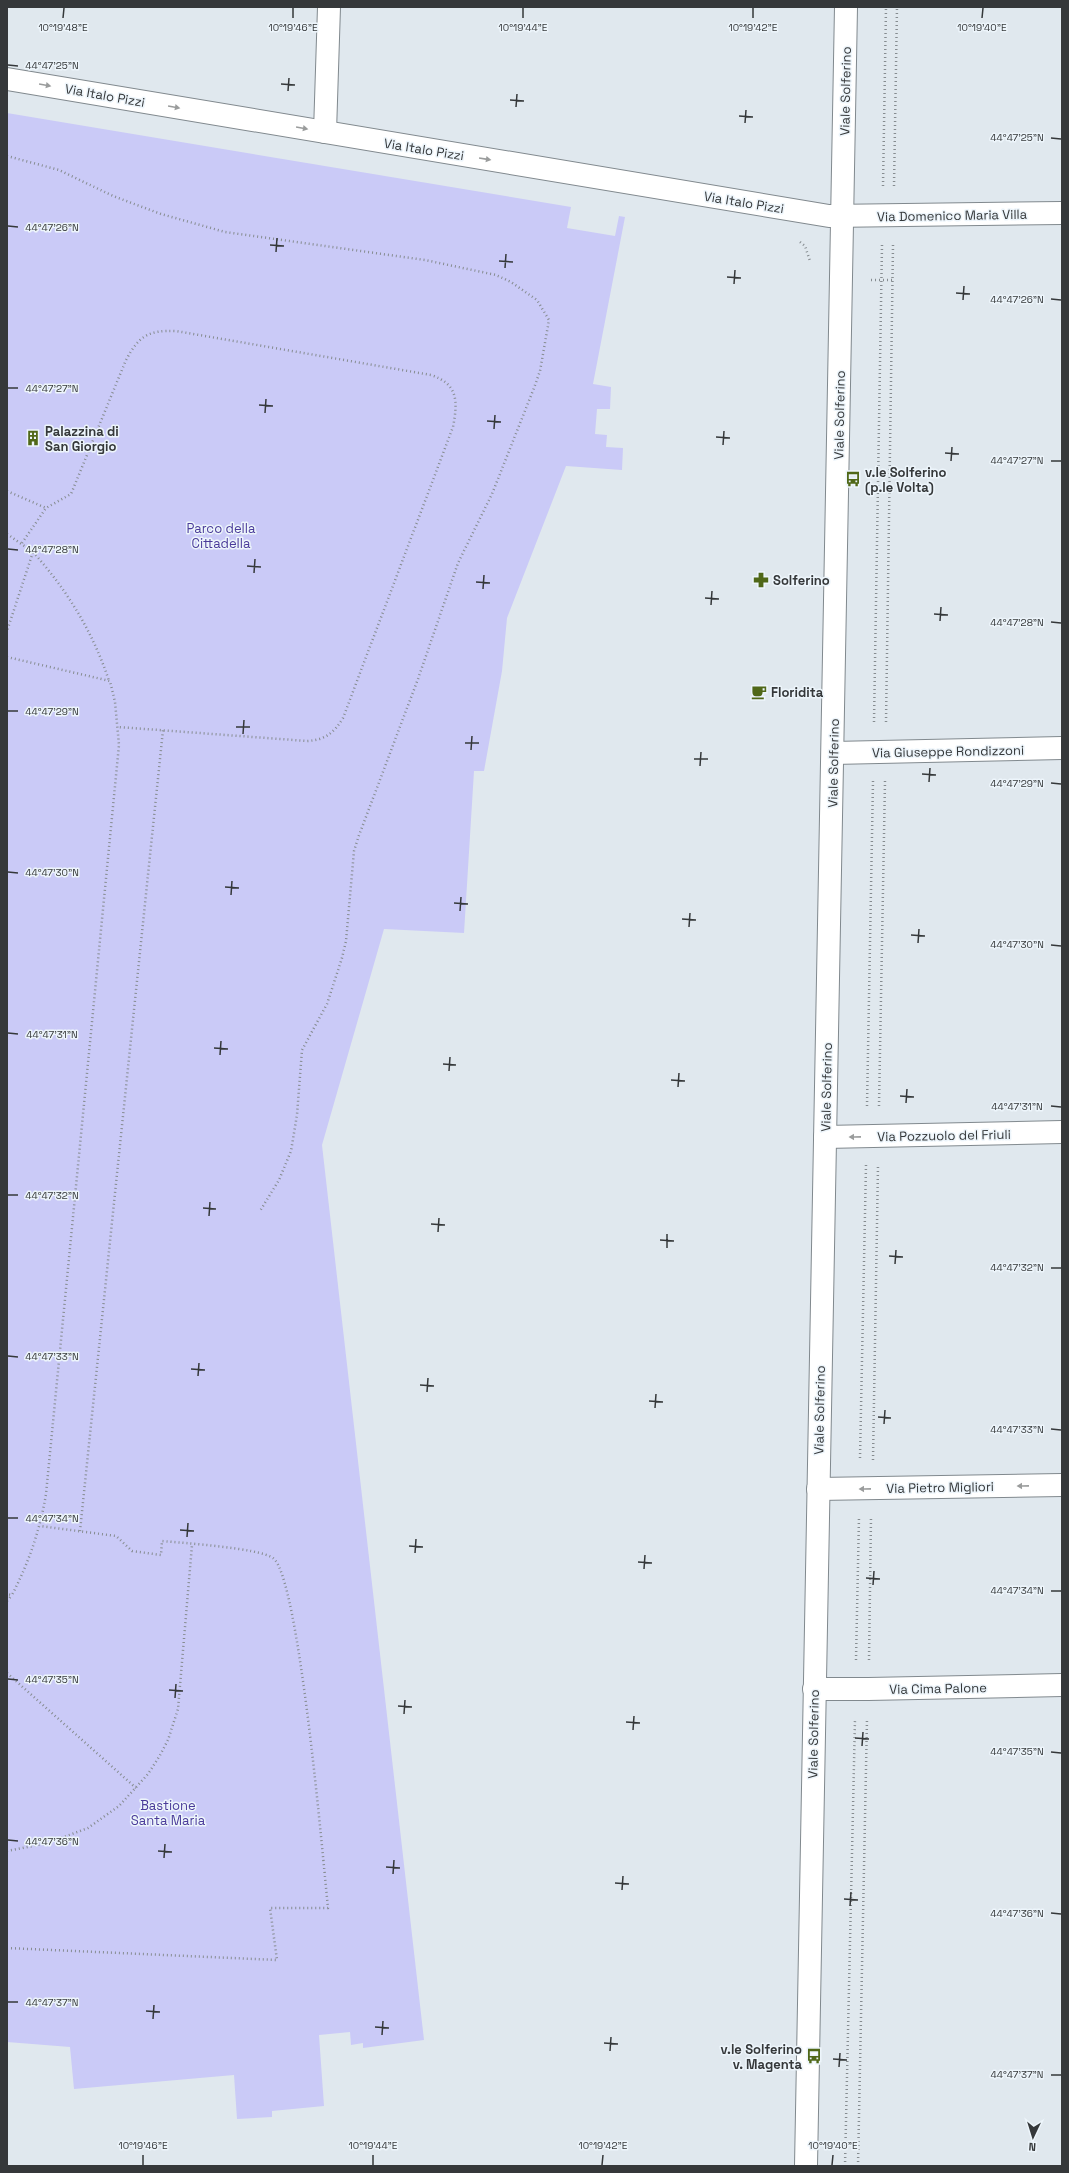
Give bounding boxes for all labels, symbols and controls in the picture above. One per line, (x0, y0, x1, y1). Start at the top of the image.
text: 10°19'48"E (38, 21, 88, 34)
text: 10°19'46"E (268, 21, 318, 34)
text: 10°19'44"E (499, 21, 548, 34)
text: 10°19'42"E (729, 21, 778, 34)
text: 10°19'40"E (957, 21, 1007, 34)
street label: Viale Solferino (836, 46, 855, 136)
text: 44°47'25"N (25, 59, 79, 72)
street label: Via Italo Pizzi (64, 80, 146, 111)
one-way arrow (39, 82, 52, 88)
one-way arrow (168, 104, 180, 110)
one-way arrow (296, 125, 308, 131)
text: 44°47'25"N (990, 131, 1044, 144)
street label: Via Italo Pizzi (383, 135, 465, 164)
one-way arrow (479, 156, 491, 162)
street label: Via Italo Pizzi (703, 188, 785, 217)
street label: Via Domenico Maria Villa (877, 206, 1028, 225)
text: 44°47'26"N (25, 221, 79, 234)
text: 44°47'26"N (990, 293, 1044, 306)
street label: Viale Solferino (830, 370, 849, 460)
text: 44°47'27"N (26, 382, 78, 395)
place label: Palazzina di San Giorgio (45, 423, 119, 455)
building icon: Palazzina di San Giorgio (24, 429, 42, 447)
text: 44°47'27"N (991, 454, 1043, 467)
place label: v.le Solferino (p.le Volta) (865, 464, 947, 496)
bus stop icon: v.le Solferino (p.le Volta) (844, 470, 862, 488)
park label: Parco della Cittadella (187, 520, 256, 552)
text: 44°47'28"N (25, 543, 79, 556)
pharmacy icon: Solferino (752, 571, 770, 589)
place label: Solferino (773, 572, 830, 589)
text: 44°47'28"N (990, 616, 1044, 629)
cafe icon: Floridita (750, 683, 768, 701)
place label: Floridita (771, 684, 824, 701)
text: 44°47'29"N (25, 705, 79, 718)
street label: Viale Solferino (824, 718, 843, 808)
street label: Via Giuseppe Rondizzoni (872, 742, 1024, 761)
text: 44°47'29"N (990, 777, 1044, 790)
text: 44°47'30"N (25, 866, 79, 879)
text: 44°47'30"N (990, 938, 1044, 951)
text: 44°47'31"N (26, 1028, 78, 1041)
street label: Viale Solferino (817, 1042, 836, 1132)
text: 44°47'31"N (991, 1100, 1043, 1113)
street label: Via Pozzuolo del Friuli (877, 1126, 1011, 1145)
one-way arrow (848, 1134, 861, 1140)
text: 44°47'32"N (25, 1189, 79, 1202)
text: 44°47'32"N (990, 1261, 1044, 1274)
text: 44°47'33"N (25, 1350, 79, 1363)
street label: Viale Solferino (810, 1365, 829, 1455)
text: 44°47'33"N (990, 1423, 1044, 1436)
street label: Via Pietro Migliori (886, 1478, 994, 1497)
one-way arrow (1016, 1483, 1029, 1489)
one-way arrow (858, 1486, 871, 1492)
text: 44°47'34"N (25, 1512, 79, 1525)
text: 44°47'34"N (990, 1584, 1044, 1597)
text: 44°47'35"N (25, 1673, 79, 1686)
street label: Via Cima Palone (889, 1679, 987, 1698)
street label: Viale Solferino (804, 1689, 823, 1779)
text: 44°47'35"N (990, 1745, 1044, 1758)
park label: Bastione Santa Maria (131, 1797, 206, 1829)
text: 44°47'36"N (25, 1835, 79, 1848)
text: 44°47'36"N (990, 1907, 1044, 1920)
text: 44°47'37"N (26, 1996, 78, 2009)
place label: v.le Solferino v. Magenta (720, 2041, 802, 2073)
bus stop icon: v.le Solferino v. Magenta (805, 2047, 823, 2065)
text: 44°47'37"N (991, 2068, 1043, 2081)
north arrow (1013, 2117, 1053, 2157)
text: 10°19'46"E (118, 2139, 168, 2152)
text: 10°19'44"E (349, 2139, 398, 2152)
text: 10°19'42"E (579, 2139, 628, 2152)
text: 10°19'40"E (808, 2139, 858, 2152)
text: N (1028, 2140, 1036, 2154)

